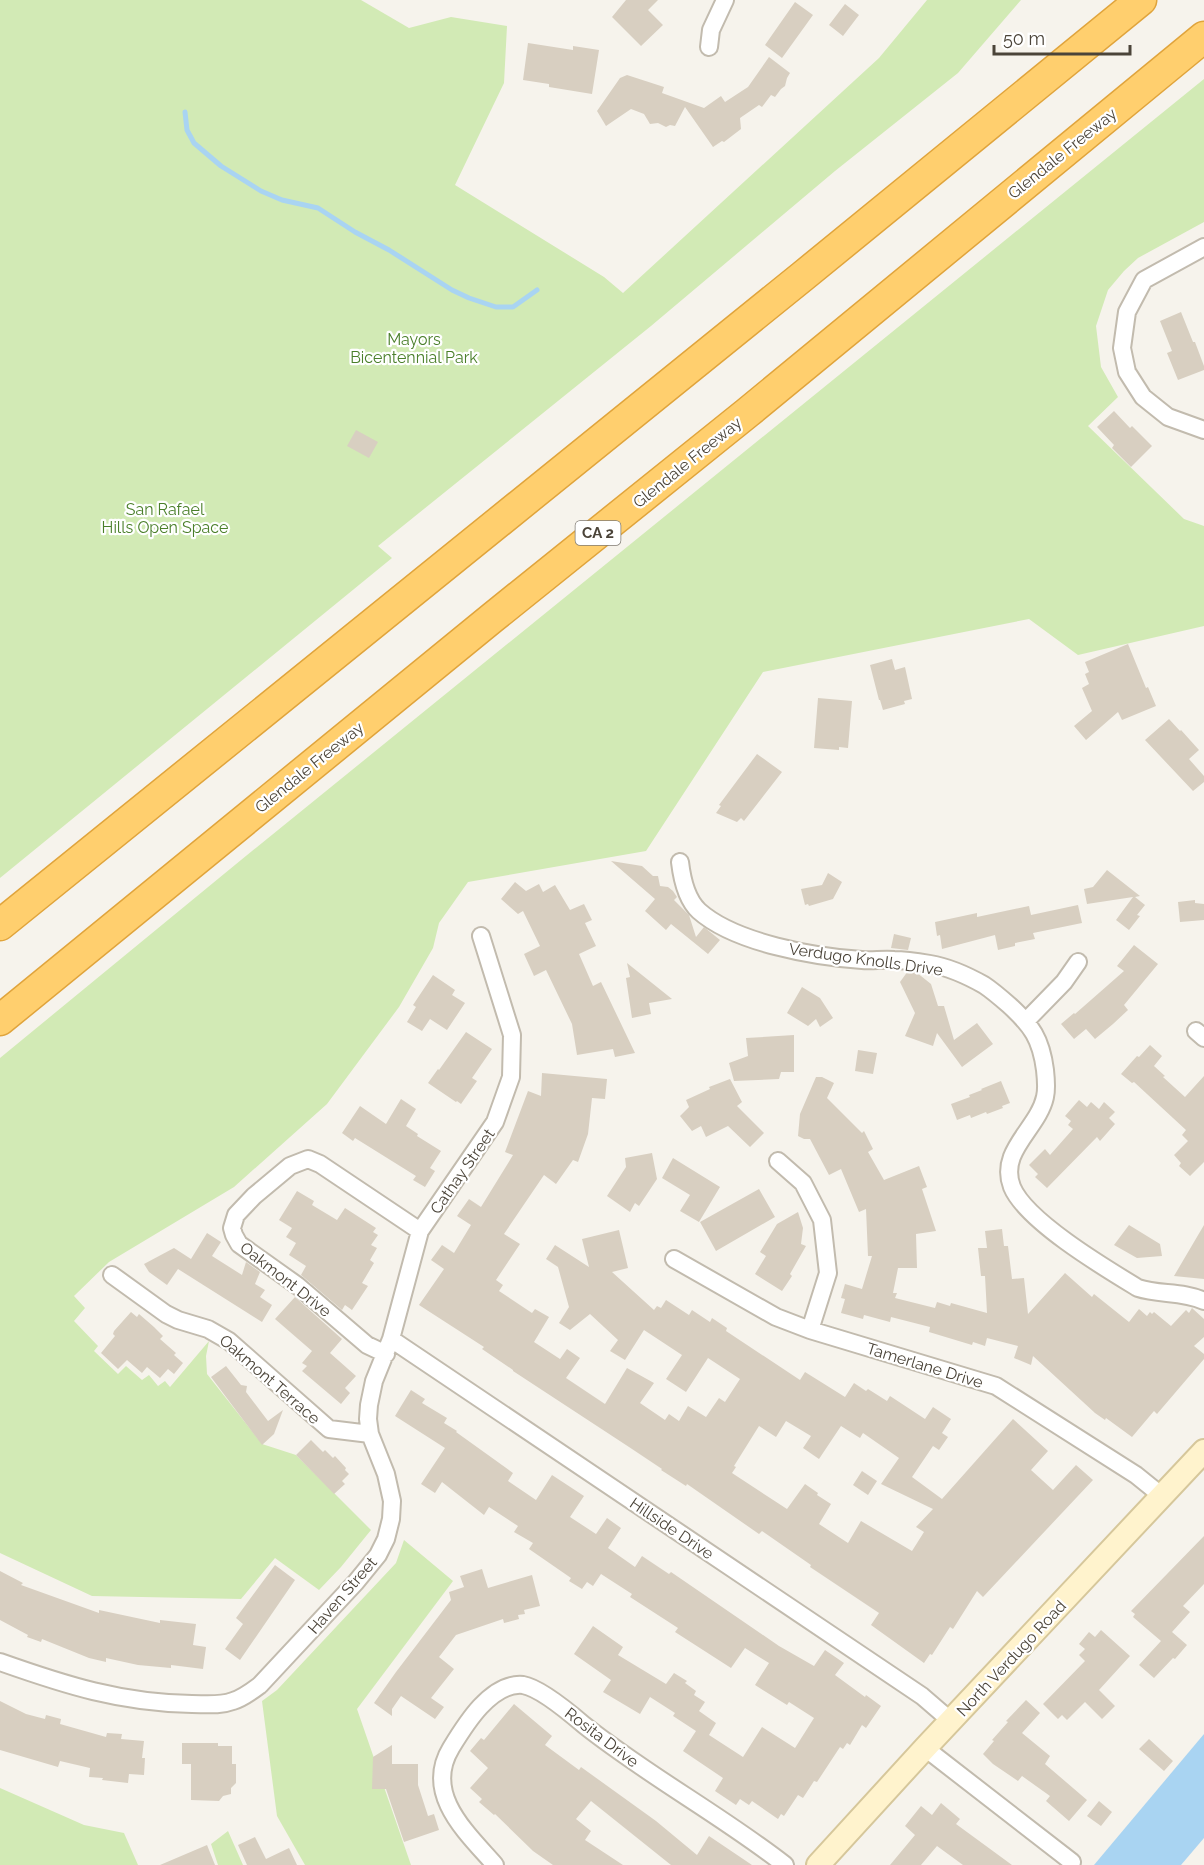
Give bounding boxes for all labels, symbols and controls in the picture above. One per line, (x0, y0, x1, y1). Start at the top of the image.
scale bar (994, 18, 1130, 56)
text: 50 m (1003, 28, 1045, 49)
street label: Glendale Freeway (1004, 104, 1120, 203)
park label: Mayors Bicentennial Park (350, 330, 478, 367)
street label: Glendale Freeway (629, 413, 745, 512)
park label: San Rafael Hills Open Space (102, 500, 228, 537)
road number: CA 2 (576, 521, 620, 545)
street label: Glendale Freeway (251, 718, 367, 817)
street label: Verdugo Knolls Drive (788, 939, 944, 980)
street label: Cathay Street (426, 1125, 499, 1217)
street label: Oakmont Drive (236, 1238, 335, 1321)
street label: Oakmont Terrace (216, 1331, 324, 1428)
street label: Tamerlane Drive (864, 1339, 985, 1392)
street label: Hillside Drive (626, 1493, 717, 1563)
street label: Haven Street (304, 1553, 381, 1638)
street label: North Verdugo Road (953, 1596, 1070, 1720)
street label: Rosita Drive (561, 1704, 642, 1771)

